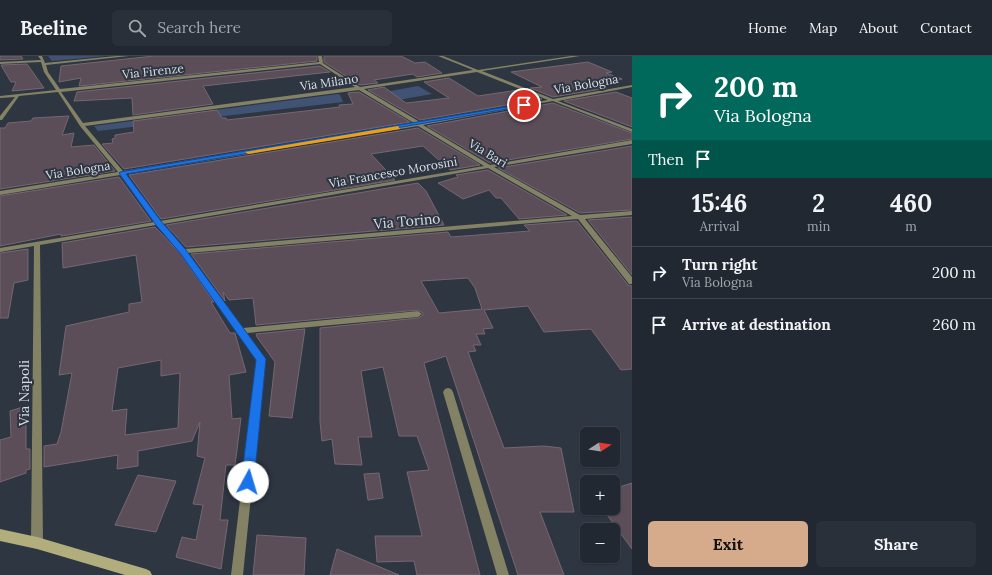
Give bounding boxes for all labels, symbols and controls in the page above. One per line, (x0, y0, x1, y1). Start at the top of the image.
search box (112, 10, 392, 46)
text: Beeline (20, 16, 88, 40)
icon: search (126, 17, 148, 39)
text: Search here (158, 18, 241, 37)
text: Home (748, 19, 787, 37)
text: Map (809, 19, 837, 37)
text: About (859, 19, 898, 37)
text: Contact (920, 19, 972, 37)
street label: Via Firenze (121, 60, 185, 82)
text: 200 m (714, 69, 798, 105)
street label: Via Milano (298, 71, 359, 94)
street label: Via Bologna (552, 71, 619, 97)
icon: right (648, 72, 700, 124)
pin (507, 88, 541, 122)
icon: arrive (513, 94, 535, 116)
text: Via Bologna (714, 104, 812, 127)
street label: Via Bari (465, 135, 510, 170)
icon: arrive (692, 148, 714, 170)
text: Then (648, 150, 684, 169)
street label: Via Francesco Morosini (327, 153, 458, 191)
street label: Via Bologna (44, 157, 111, 183)
text: 15:46 (692, 188, 747, 219)
text: 2 (812, 188, 825, 219)
text: 460 (890, 188, 932, 219)
street label: Via Torino (372, 209, 441, 233)
text: Arrival (700, 218, 739, 235)
text: min (807, 218, 830, 235)
text: m (905, 218, 917, 235)
text: Turn right (682, 255, 758, 274)
icon: right (648, 262, 670, 284)
text: 200 m (932, 263, 976, 282)
text: Via Bologna (682, 274, 753, 291)
icon: arrive (648, 314, 670, 336)
text: Arrive at destination (682, 315, 831, 334)
text: 260 m (933, 315, 976, 334)
street label: Via Napoli (15, 360, 33, 427)
north arrow (580, 427, 620, 467)
map controls (580, 427, 620, 563)
position arrow (227, 461, 269, 503)
button: + (580, 475, 620, 515)
button: Exit (648, 521, 808, 567)
button: Share (816, 521, 976, 567)
button: − (580, 523, 620, 563)

